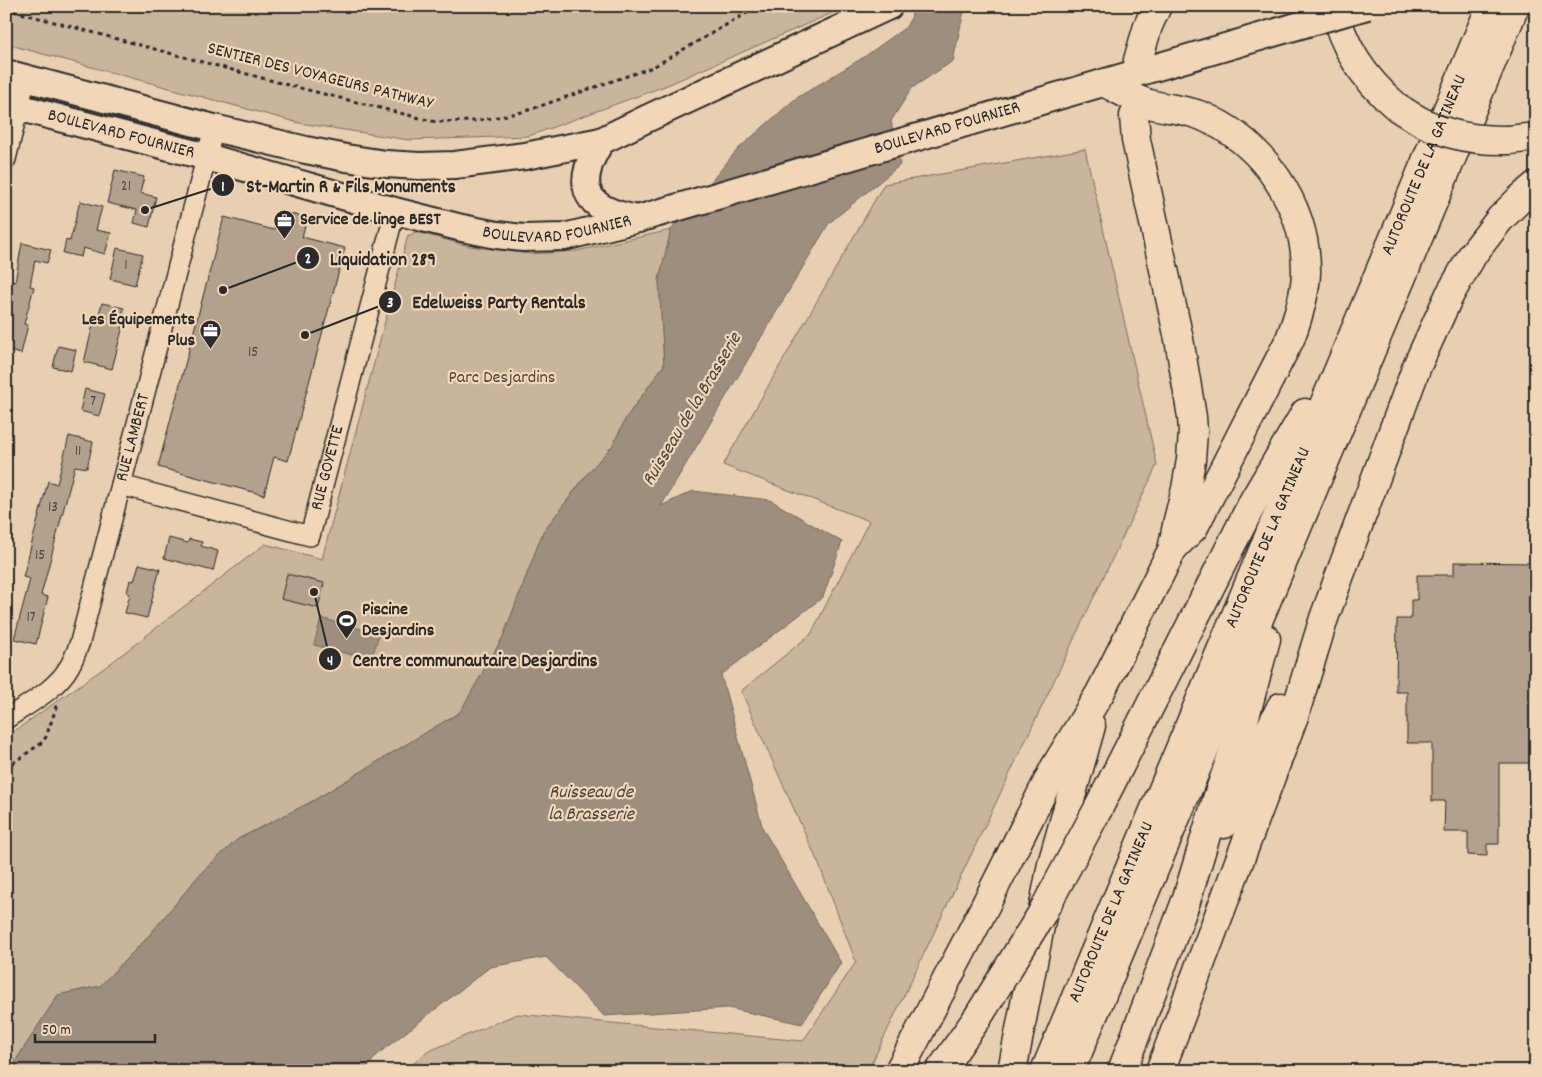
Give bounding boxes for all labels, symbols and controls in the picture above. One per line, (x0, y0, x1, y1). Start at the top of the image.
street label: SENTIER DES VOYAGEURS PATHWAY (205, 37, 437, 117)
street label: AUTOROUTE DE LA GATINEAU (1375, 71, 1473, 259)
street label: BOULEVARD FOURNIER (871, 95, 1023, 162)
street label: BOULEVARD FOURNIER (45, 103, 197, 166)
callout: St-Martin R & Fils Monuments (211, 168, 465, 202)
text: St-Martin R & Fils Monuments (246, 175, 456, 202)
house number: 21 (121, 176, 131, 198)
text: 1 (221, 177, 225, 199)
office icon: Service de linge BEST (272, 208, 296, 239)
place label: Service de linge BEST (300, 208, 442, 233)
street label: BOULEVARD FOURNIER (480, 209, 634, 251)
callout: Liquidation 289 (296, 241, 446, 275)
text: Liquidation 289 (330, 248, 436, 275)
text: 2 (305, 249, 311, 271)
house number: 1 (124, 255, 128, 277)
callout: Edelweiss Party Rentals (378, 285, 596, 319)
text: Edelweiss Party Rentals (412, 291, 586, 318)
text: 3 (387, 293, 394, 315)
place label: Les Équipements Plus (82, 308, 195, 354)
office icon: Les Équipements Plus (199, 318, 223, 349)
water label: Ruisseau de la Brasserie (637, 327, 750, 492)
house number: 15 (248, 342, 258, 364)
park label: Parc Desjardins (449, 366, 555, 391)
house number: 7 (90, 391, 96, 413)
street label: RUE LAMBERT (110, 391, 157, 484)
street label: RUE GOYETTE (305, 423, 351, 513)
house number: 11 (75, 441, 81, 463)
street label: AUTOROUTE DE LA GATINEAU (1219, 444, 1317, 632)
house number: 13 (48, 497, 58, 519)
house number: 15 (35, 545, 45, 567)
place label: Piscine Desjardins (362, 598, 435, 644)
house number: 17 (26, 607, 36, 629)
sports icon: Piscine Desjardins (334, 608, 358, 639)
callout: Centre communautaire Desjardins (317, 642, 607, 676)
text: Centre communautaire Desjardins (353, 649, 598, 676)
text: 4 (327, 651, 333, 673)
water label: Ruisseau de la Brasserie (548, 780, 636, 829)
street label: AUTOROUTE DE LA GATINEAU (1063, 818, 1160, 1006)
scale bar (35, 1012, 155, 1044)
text: 50 m (42, 1020, 71, 1042)

